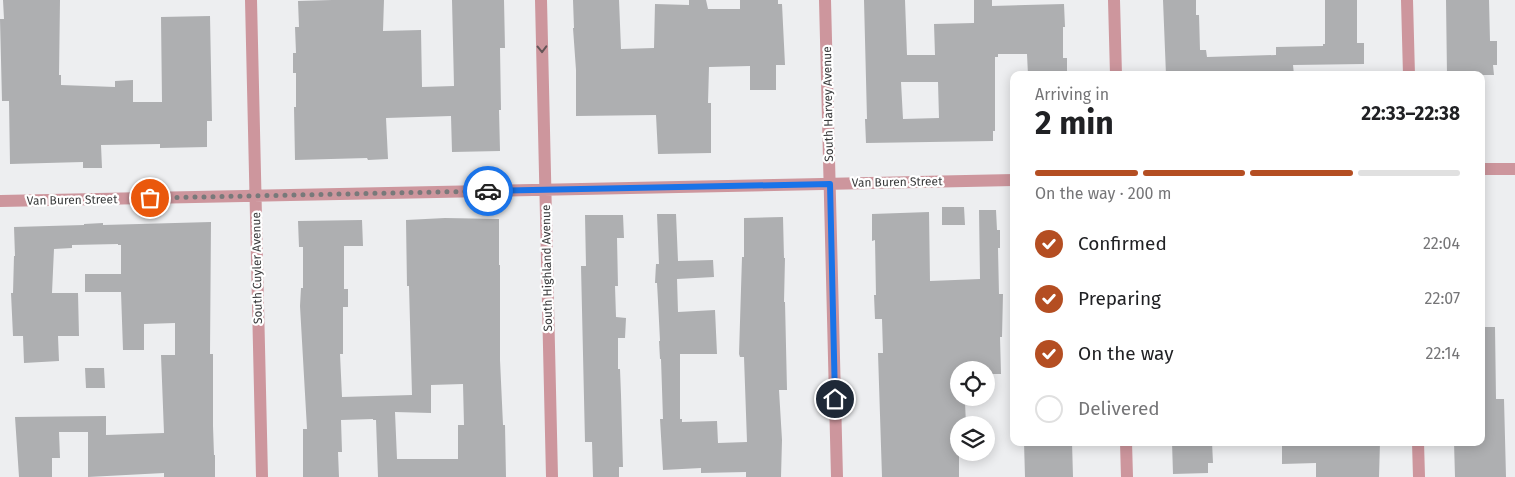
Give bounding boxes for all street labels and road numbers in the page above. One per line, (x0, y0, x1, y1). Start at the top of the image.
street label: South Harvey Avenue (820, 46, 836, 162)
street label: Van Buren Street (851, 174, 943, 190)
street label: Van Buren Street (26, 192, 118, 208)
street label: South Highland Avenue (539, 204, 555, 332)
street label: South Cuyler Avenue (249, 212, 265, 324)

